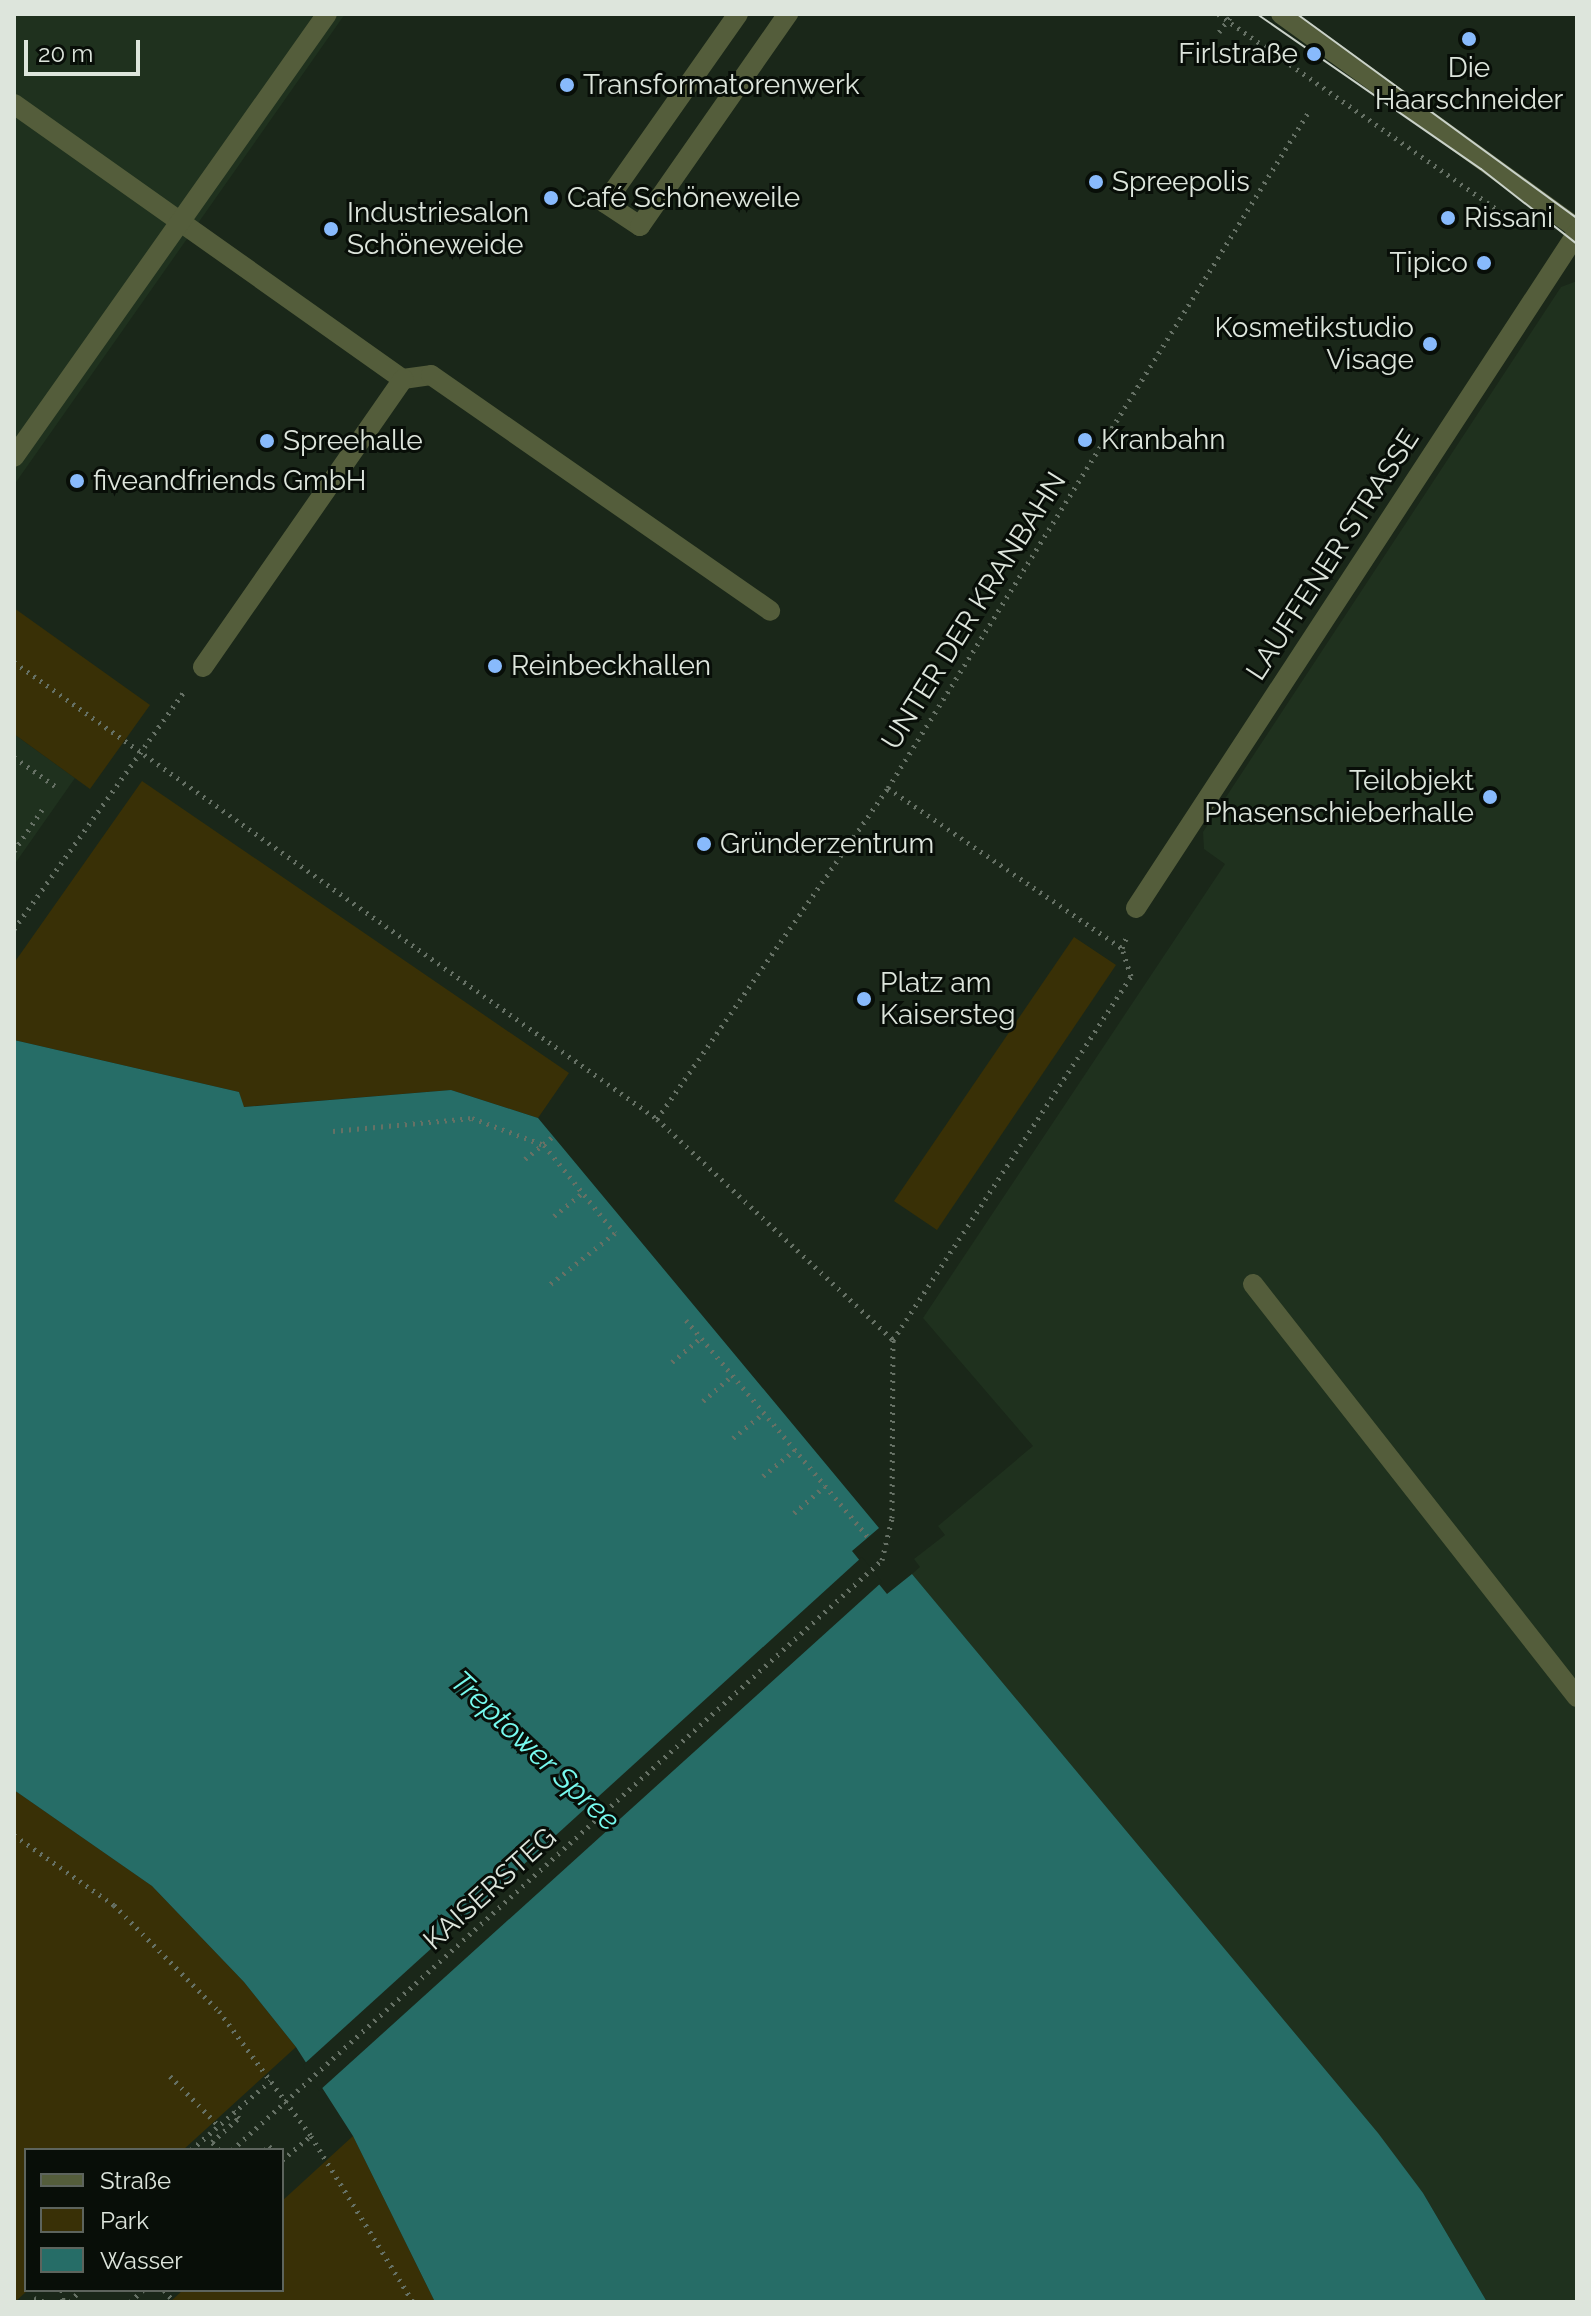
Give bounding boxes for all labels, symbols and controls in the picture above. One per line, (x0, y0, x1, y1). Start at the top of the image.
scale bar (28, 24, 144, 74)
marker: Die Haarschneider (1460, 30, 1478, 48)
place label: Firlstraße (1178, 37, 1298, 71)
text: 20 m (38, 39, 93, 68)
marker: Firlstraße (1305, 45, 1323, 63)
place label: Die Haarschneider (1375, 51, 1563, 117)
place label: Transformatorenwerk (583, 68, 860, 102)
marker: Transformatorenwerk (558, 76, 576, 94)
place label: Spreepolis (1112, 165, 1250, 199)
marker: Spreepolis (1087, 173, 1105, 191)
place label: Café Schöneweile (567, 181, 800, 215)
marker: Café Schöneweile (542, 189, 560, 207)
place label: Industriesalon Schöneweide (347, 196, 529, 262)
place label: Rissani (1464, 201, 1553, 235)
marker: Rissani (1439, 209, 1457, 227)
marker: Industriesalon Schöneweide (322, 220, 340, 238)
place label: Tipico (1390, 246, 1468, 280)
marker: Tipico (1475, 254, 1493, 272)
place label: Kosmetikstudio Visage (1215, 311, 1414, 377)
marker: Kosmetikstudio Visage (1421, 335, 1439, 353)
place label: Kranbahn (1101, 423, 1226, 457)
place label: Spreehalle (283, 424, 423, 458)
street label: LAUFFENER STRASSE (1240, 424, 1426, 686)
marker: Kranbahn (1076, 431, 1094, 449)
marker: Spreehalle (258, 432, 276, 450)
place label: fiveandfriends GmbH (93, 464, 366, 498)
street label: UNTER DER KRANBAHN (875, 466, 1073, 756)
marker: fiveandfriends GmbH (68, 472, 86, 490)
place label: Reinbeckhallen (511, 649, 711, 683)
marker: Reinbeckhallen (486, 657, 504, 675)
place label: Teilobjekt Phasenschieberhalle (1204, 764, 1474, 830)
marker: Teilobjekt Phasenschieberhalle (1481, 788, 1499, 806)
place label: Gründerzentrum (720, 827, 934, 861)
marker: Gründerzentrum (695, 835, 713, 853)
place label: Platz am Kaisersteg (880, 966, 1016, 1032)
marker: Platz am Kaisersteg (855, 990, 873, 1008)
water label: Treptower Spree (443, 1663, 627, 1839)
street label: KAISERSTEG (417, 1821, 563, 1957)
legend (24, 2148, 284, 2292)
text: Straße (100, 2166, 171, 2195)
text: Park (100, 2206, 149, 2235)
text: Wasser (100, 2246, 183, 2275)

